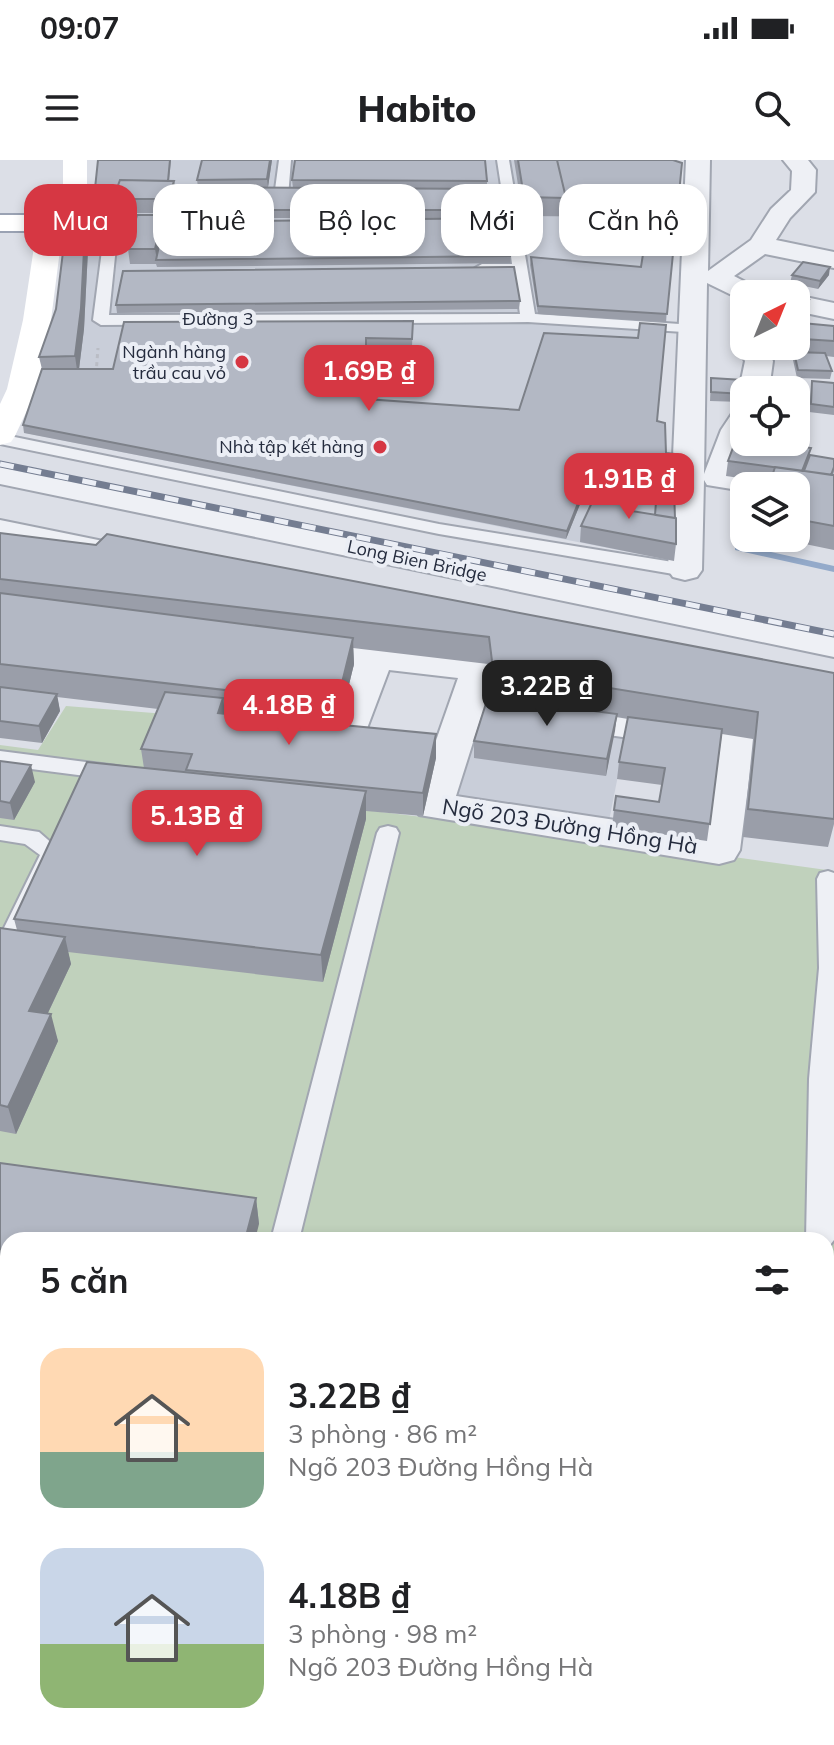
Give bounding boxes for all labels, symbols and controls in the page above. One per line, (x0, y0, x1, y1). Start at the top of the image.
text: 09:07 (40, 9, 119, 47)
icon: menu (40, 86, 84, 130)
text: Habito (357, 86, 477, 131)
icon: search (750, 86, 794, 130)
chip: Mua (24, 184, 137, 256)
chip: Thuê (153, 184, 274, 256)
chip: Bộ lọc (290, 184, 425, 256)
chip: Mới (441, 184, 543, 256)
chip: Căn hộ (559, 184, 707, 256)
north arrow (730, 280, 810, 360)
map controls (730, 280, 810, 552)
street label: Đường 3 (182, 307, 254, 330)
place label: Ngành hàng trầu cau vỏ (122, 340, 226, 384)
pin: 1.69B ₫ (295, 345, 443, 413)
marker: Ngành hàng trầu cau vỏ (233, 353, 251, 371)
text: 1.69B ₫ (322, 354, 416, 387)
button: locate (730, 376, 810, 456)
place label: Nhà tập kết hàng (219, 435, 364, 458)
marker: Nhà tập kết hàng (371, 438, 389, 456)
pin: 1.91B ₫ (555, 453, 703, 521)
text: 1.91B ₫ (582, 462, 676, 495)
button: layers (730, 472, 810, 552)
street label: Long Bien Bridge (345, 534, 489, 587)
pin: 3.22B ₫ (473, 660, 621, 728)
text: 3.22B ₫ (500, 669, 594, 702)
pin: 4.18B ₫ (215, 679, 363, 747)
text: 4.18B ₫ (242, 688, 336, 721)
pin: 5.13B ₫ (123, 790, 271, 858)
street label: Ngõ 203 Đường Hồng Hà (440, 792, 700, 860)
text: 5.13B ₫ (150, 799, 244, 832)
icon: filters (750, 1258, 794, 1302)
text: 5 căn (40, 1259, 128, 1302)
text: 3.22B ₫ (288, 1374, 411, 1417)
icon: home (104, 1380, 200, 1476)
text: 3 phòng · 86 m² (288, 1417, 477, 1450)
text: Ngõ 203 Đường Hồng Hà (288, 1450, 593, 1483)
text: 4.18B ₫ (288, 1574, 411, 1617)
icon: home (104, 1580, 200, 1676)
text: 3 phòng · 98 m² (288, 1617, 477, 1650)
text: Ngõ 203 Đường Hồng Hà (288, 1650, 593, 1683)

